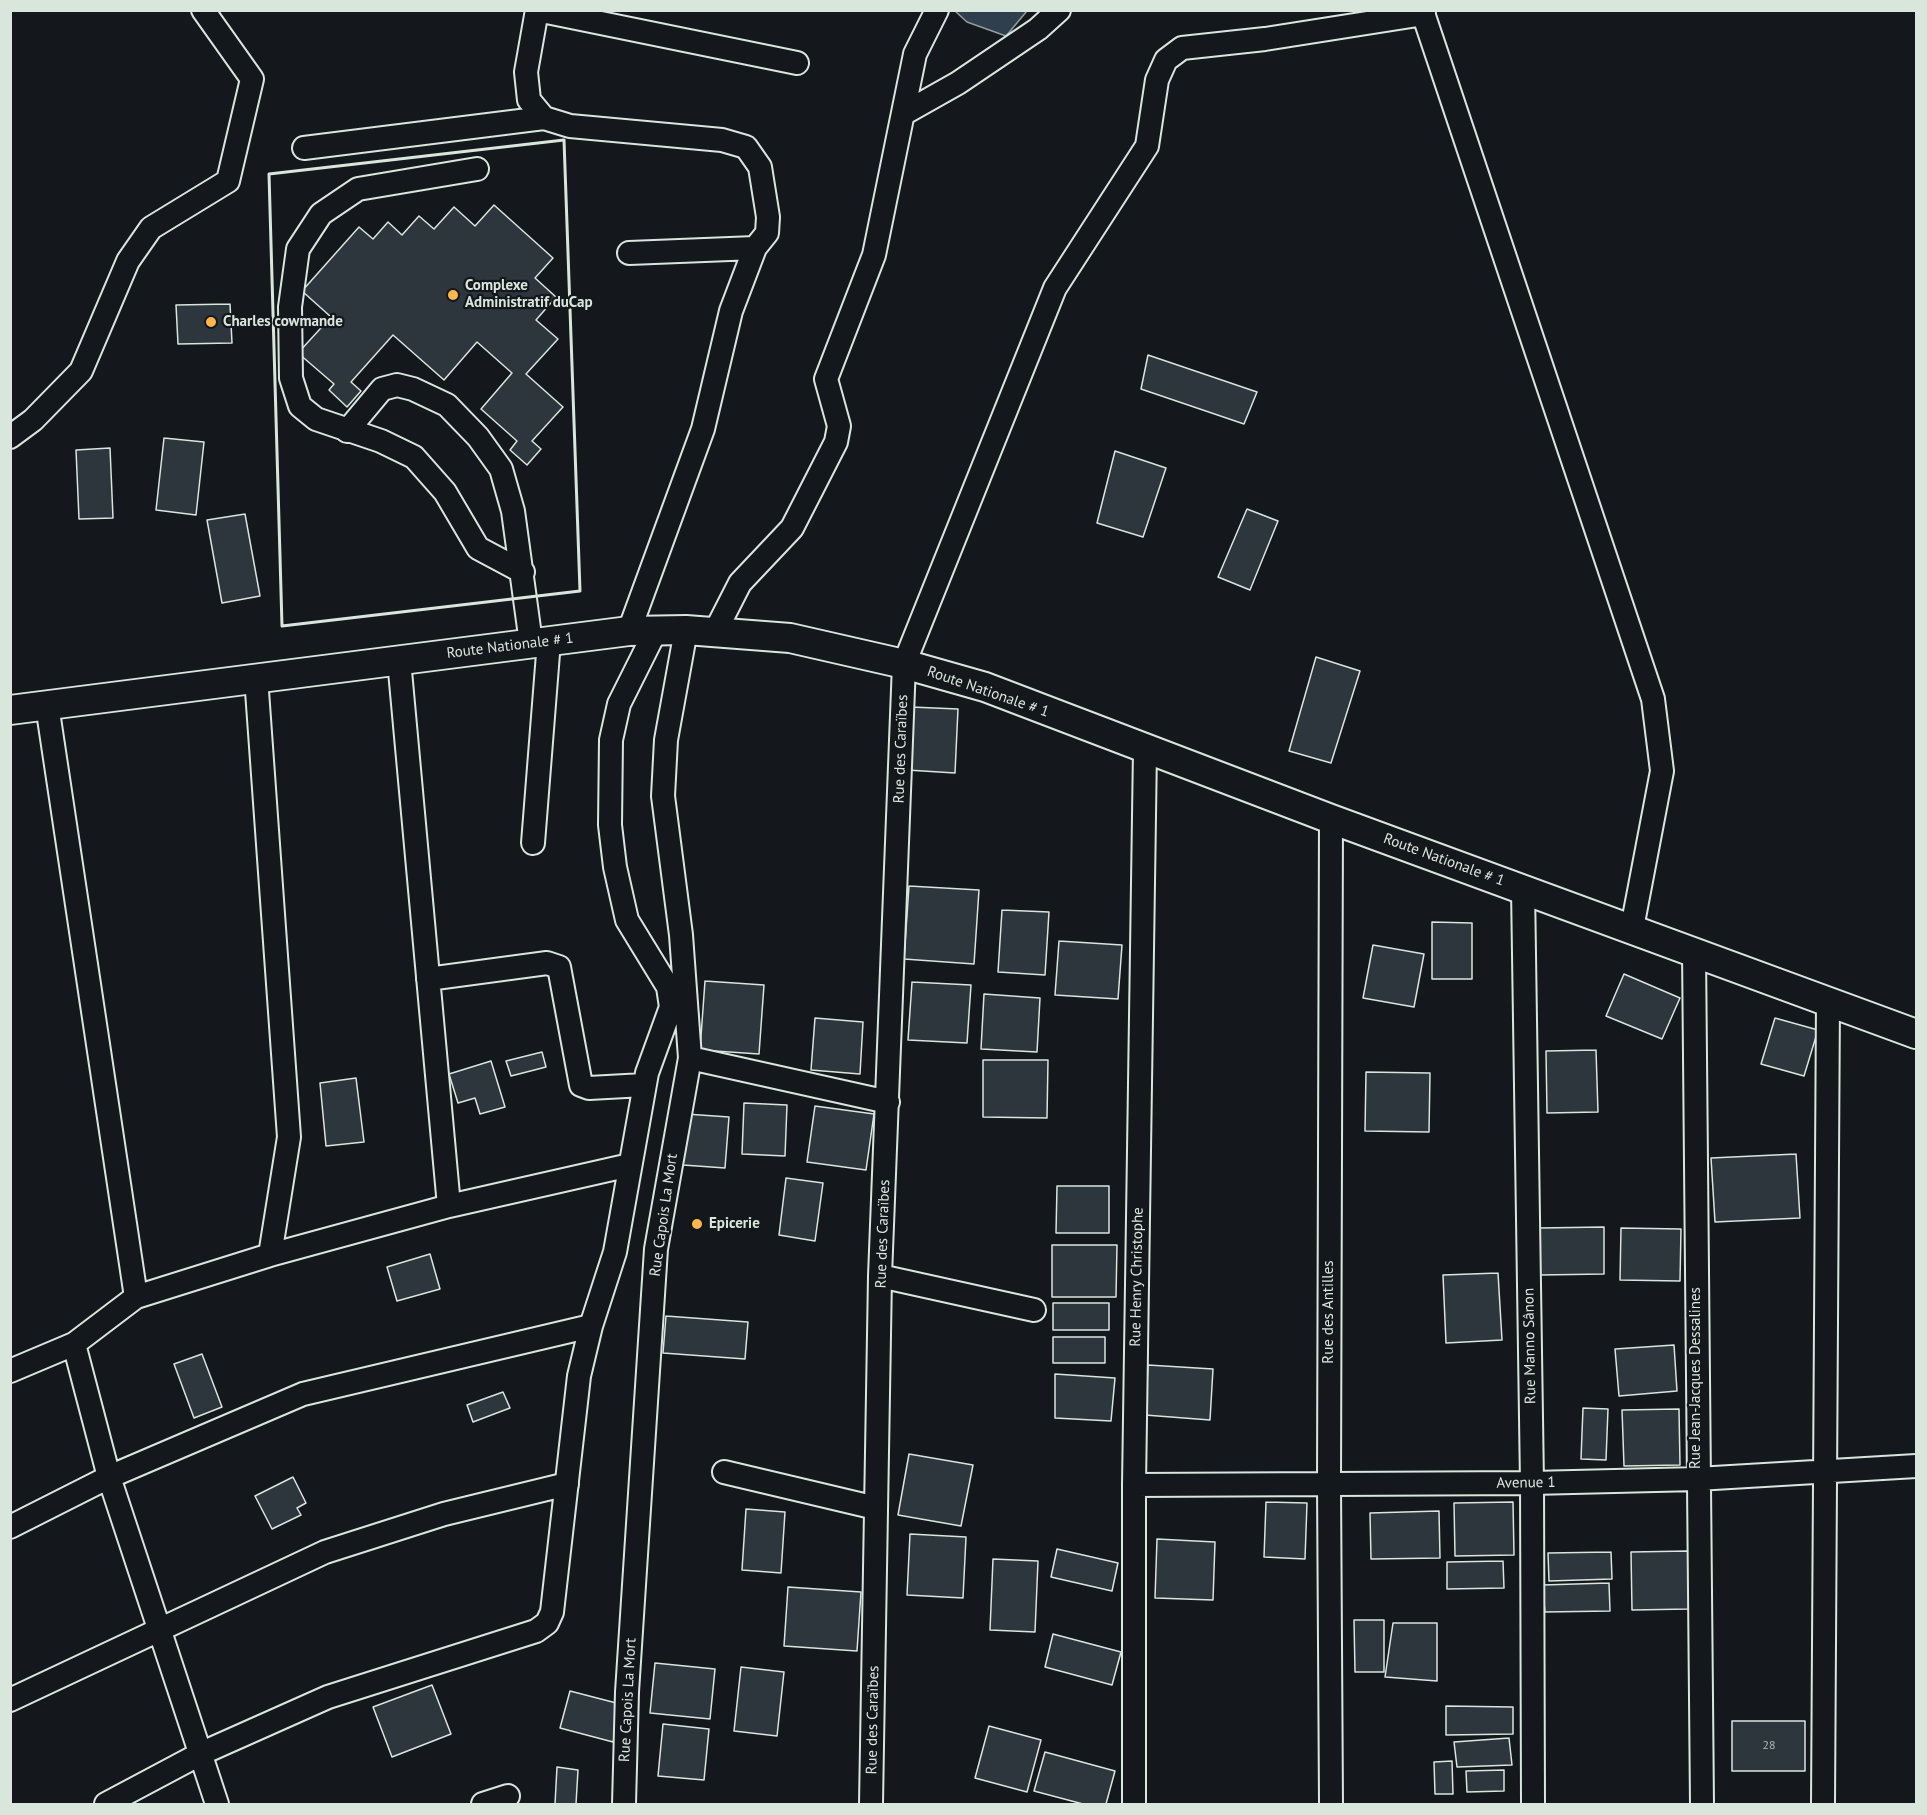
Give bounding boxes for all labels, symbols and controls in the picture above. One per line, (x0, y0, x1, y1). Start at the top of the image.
place label: Complexe Administratif duCap (465, 277, 593, 312)
marker: Complexe Administratif duCap (446, 288, 460, 302)
place label: Charles cowmande (223, 313, 343, 331)
marker: Charles cowmande (204, 315, 218, 329)
street label: Route Nationale # 1 (446, 629, 574, 663)
street label: Route Nationale # 1 (925, 663, 1051, 721)
street label: Rue des Caraïbes (890, 694, 912, 804)
street label: Route Nationale # 1 (1381, 830, 1507, 890)
street label: Rue Capois La Mort (646, 1152, 682, 1278)
street label: Rue des Caraïbes (872, 1179, 894, 1289)
street label: Rue Henry Christophe (1127, 1207, 1147, 1347)
place label: Epicerie (709, 1215, 760, 1233)
marker: Epicerie (690, 1217, 704, 1231)
street label: Rue des Antilles (1320, 1260, 1338, 1364)
street label: Rue Jean-Jacques Dessalines (1687, 1287, 1705, 1469)
street label: Rue Manno Sânon (1520, 1288, 1540, 1404)
street label: Avenue 1 (1496, 1473, 1556, 1493)
street label: Rue Capois La Mort (616, 1638, 640, 1762)
street label: Rue des Caraïbes (863, 1665, 883, 1775)
house number: 28 (1762, 1739, 1776, 1753)

